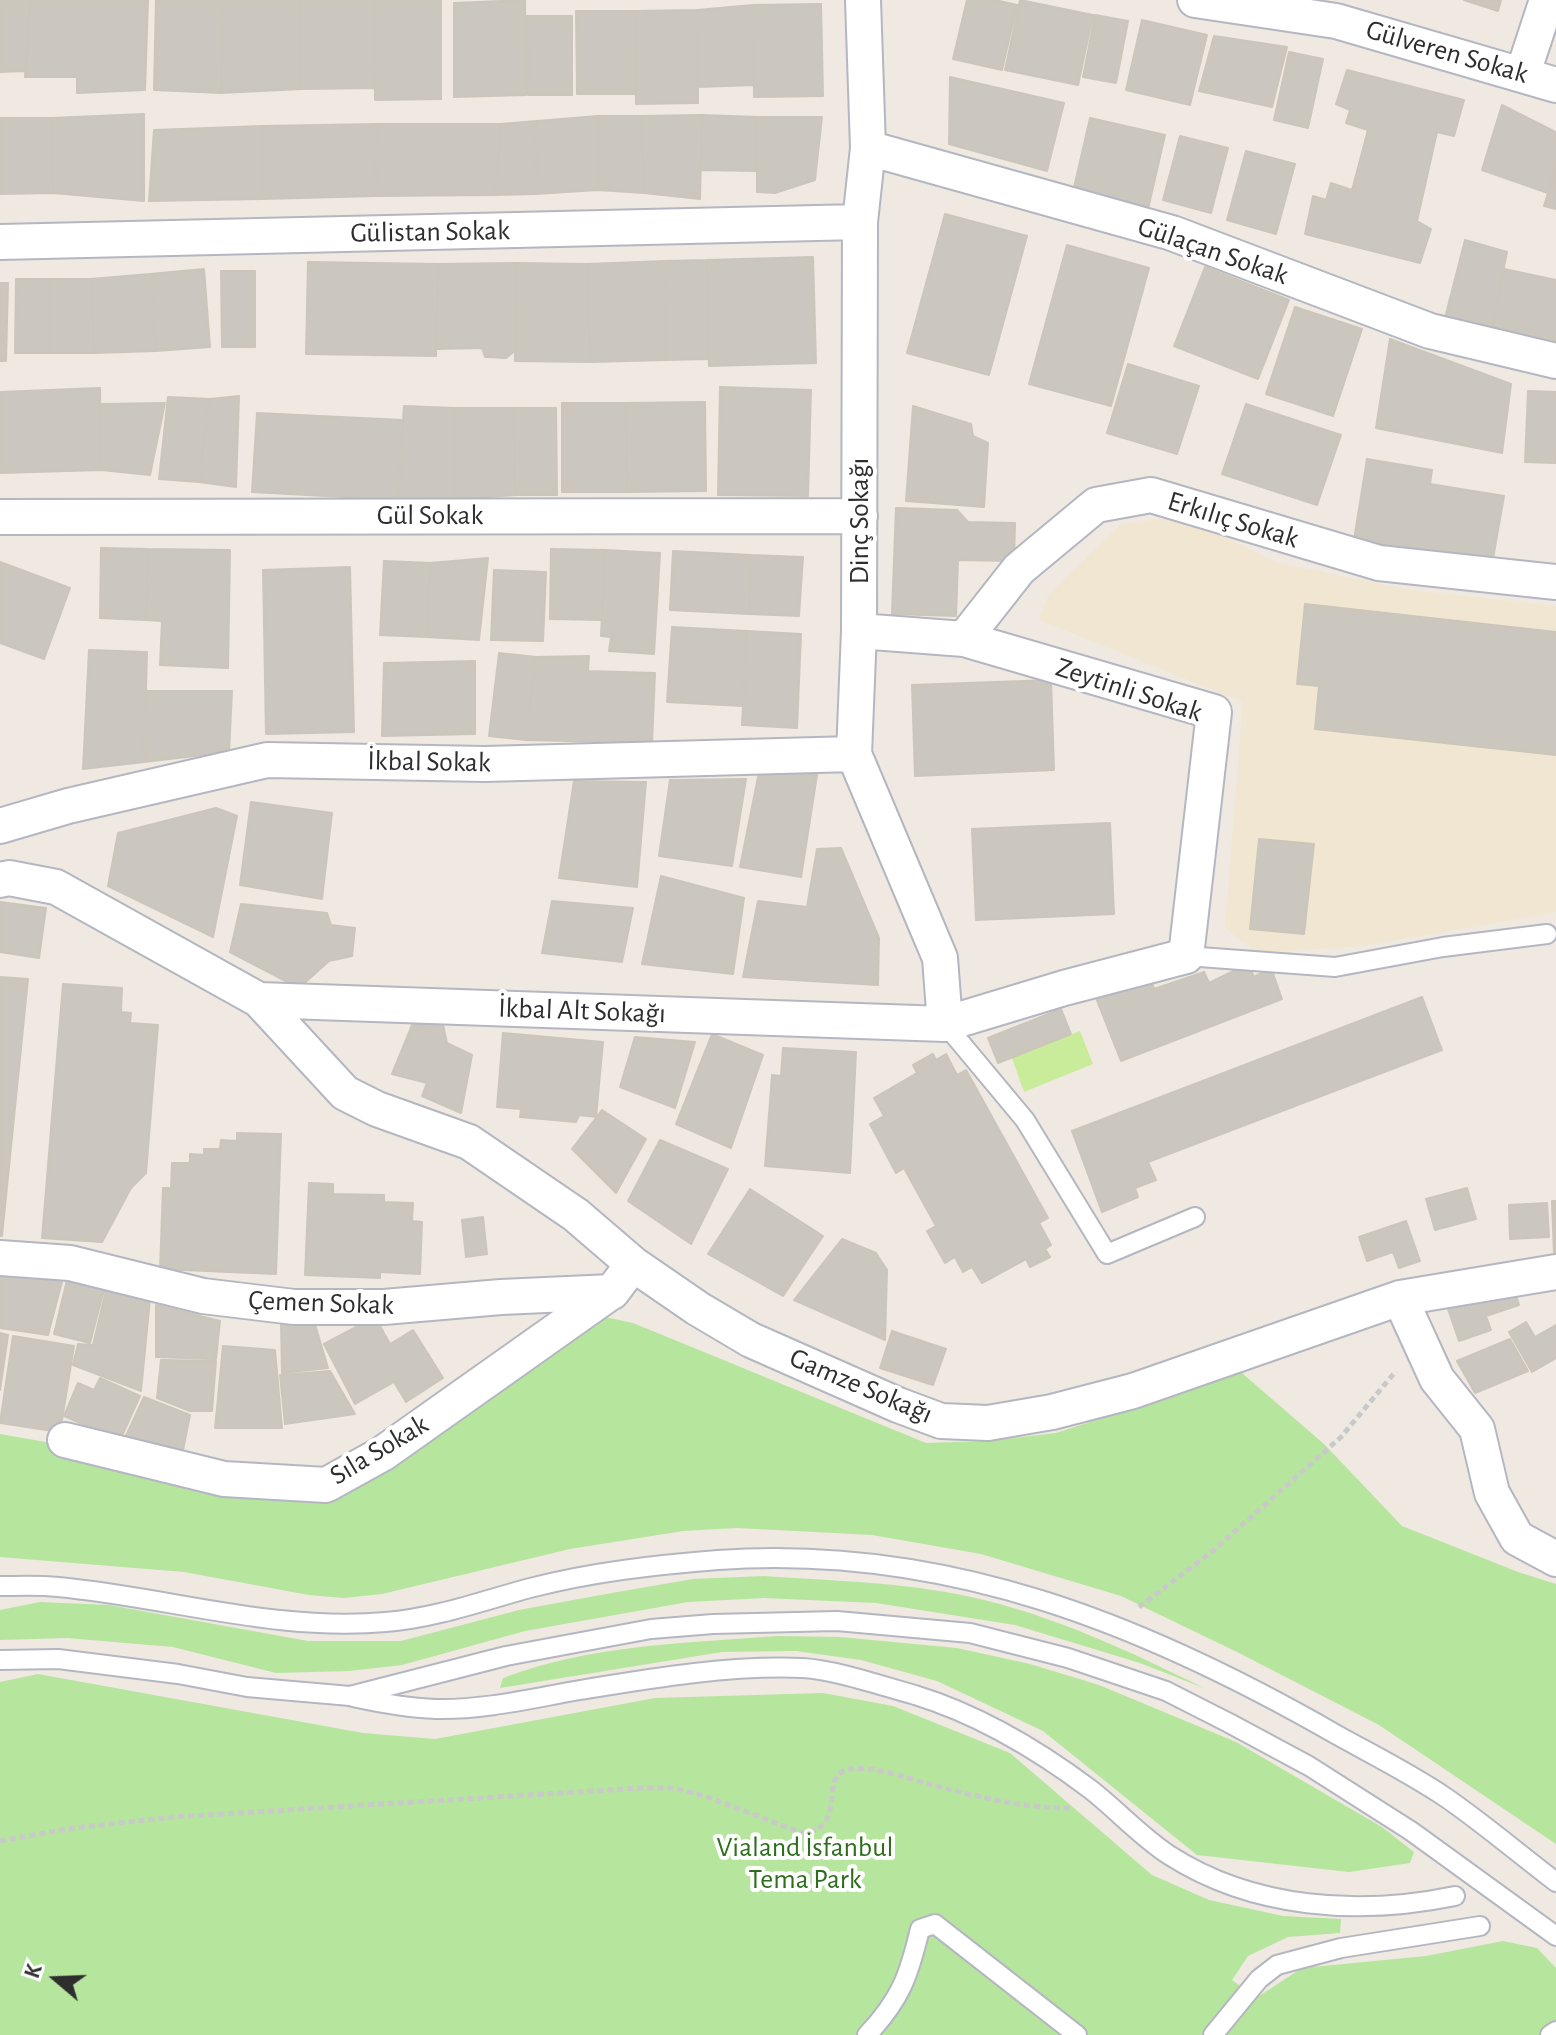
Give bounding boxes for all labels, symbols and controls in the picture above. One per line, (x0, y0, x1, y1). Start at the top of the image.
street label: Gülveren Sokak (1362, 13, 1532, 91)
street label: Gülaçan Sokak (1133, 210, 1293, 292)
street label: Gülistan Sokak (350, 214, 510, 250)
street label: Dinç Sokağı (843, 458, 877, 584)
street label: Erkılıç Sokak (1163, 484, 1303, 556)
street label: Gül Sokak (377, 499, 483, 533)
street label: Zeytinli Sokak (1052, 651, 1206, 729)
street label: İkbal Sokak (367, 744, 491, 780)
street label: İkbal Alt Sokağı (498, 991, 666, 1031)
street label: Çemen Sokak (248, 1284, 394, 1322)
street label: Gamze Sokağı (784, 1341, 938, 1431)
street label: Sıla Sokak (324, 1408, 434, 1492)
park label: Vialand İsfanbul Tema Park (717, 1831, 893, 1897)
north arrow (16, 1939, 96, 2019)
text: K (21, 1962, 46, 1981)

